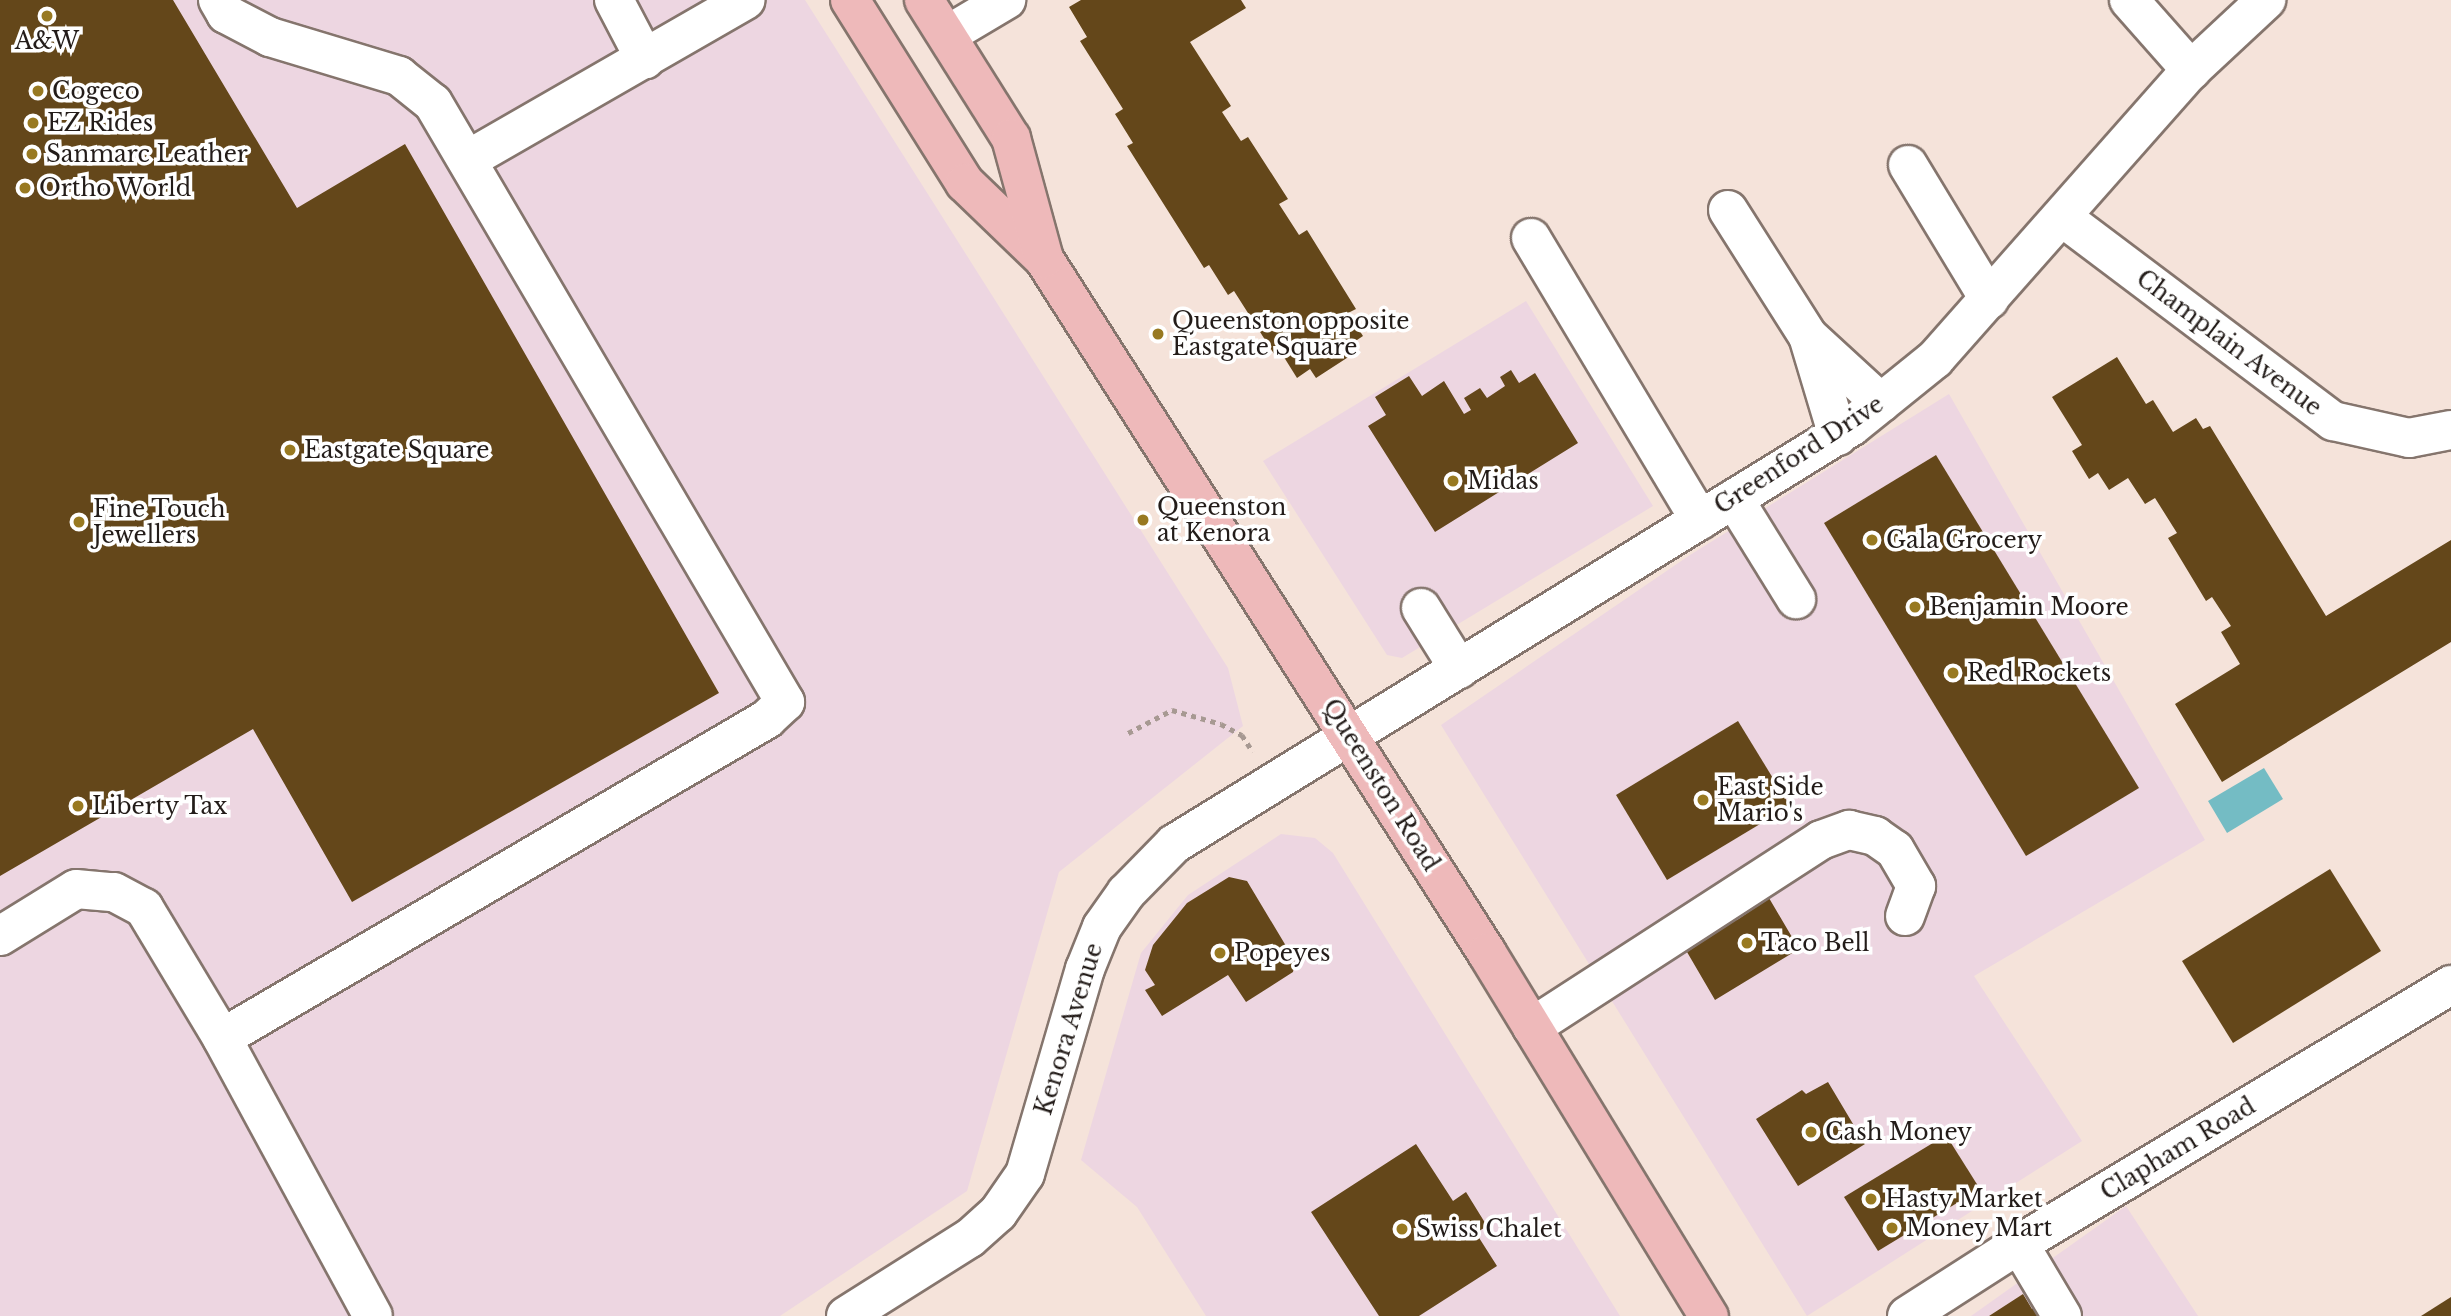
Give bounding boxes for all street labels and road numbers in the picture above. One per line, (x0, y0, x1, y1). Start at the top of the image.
street label: Champlain Avenue (2131, 264, 2327, 422)
street label: Greenford Drive (1709, 390, 1889, 520)
street label: Queenston Road (1317, 694, 1445, 876)
street label: Kenora Avenue (1030, 939, 1108, 1119)
street label: Clapham Road (2096, 1092, 2260, 1206)

